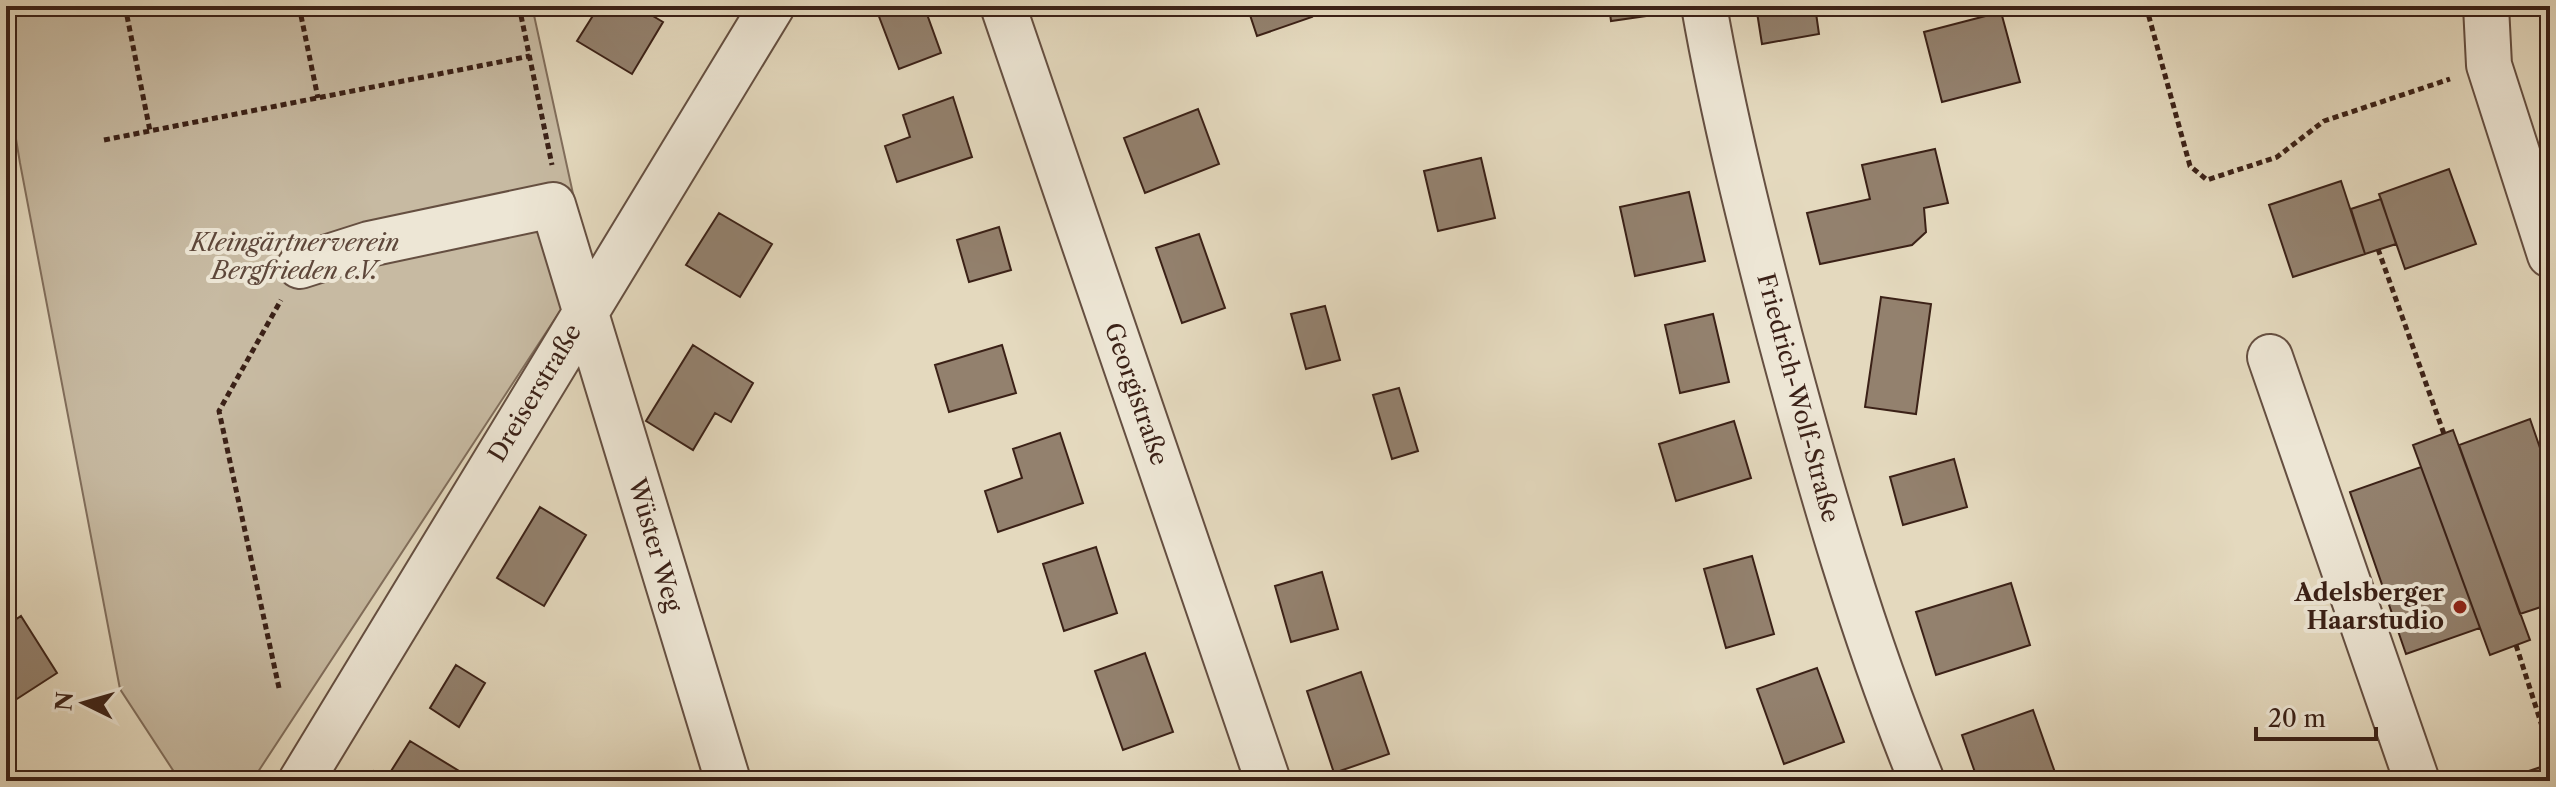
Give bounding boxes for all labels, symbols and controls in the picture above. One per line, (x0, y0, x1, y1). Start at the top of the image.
park label: Kleingärtnerverein Bergfrieden e.V. (188, 228, 400, 285)
street label: Friedrich-Wolf-Straße (1751, 270, 1846, 526)
street label: Dreiserstraße (482, 319, 587, 467)
street label: Georgistraße (1099, 319, 1174, 469)
street label: Wüster Weg (622, 474, 688, 615)
place label: Adelsberger Haarstudio (2294, 578, 2444, 635)
marker: Adelsberger Haarstudio (2451, 598, 2469, 616)
north arrow (44, 663, 124, 743)
text: N (50, 691, 79, 712)
scale bar (2256, 691, 2376, 741)
text: 20 m (2268, 704, 2326, 733)

